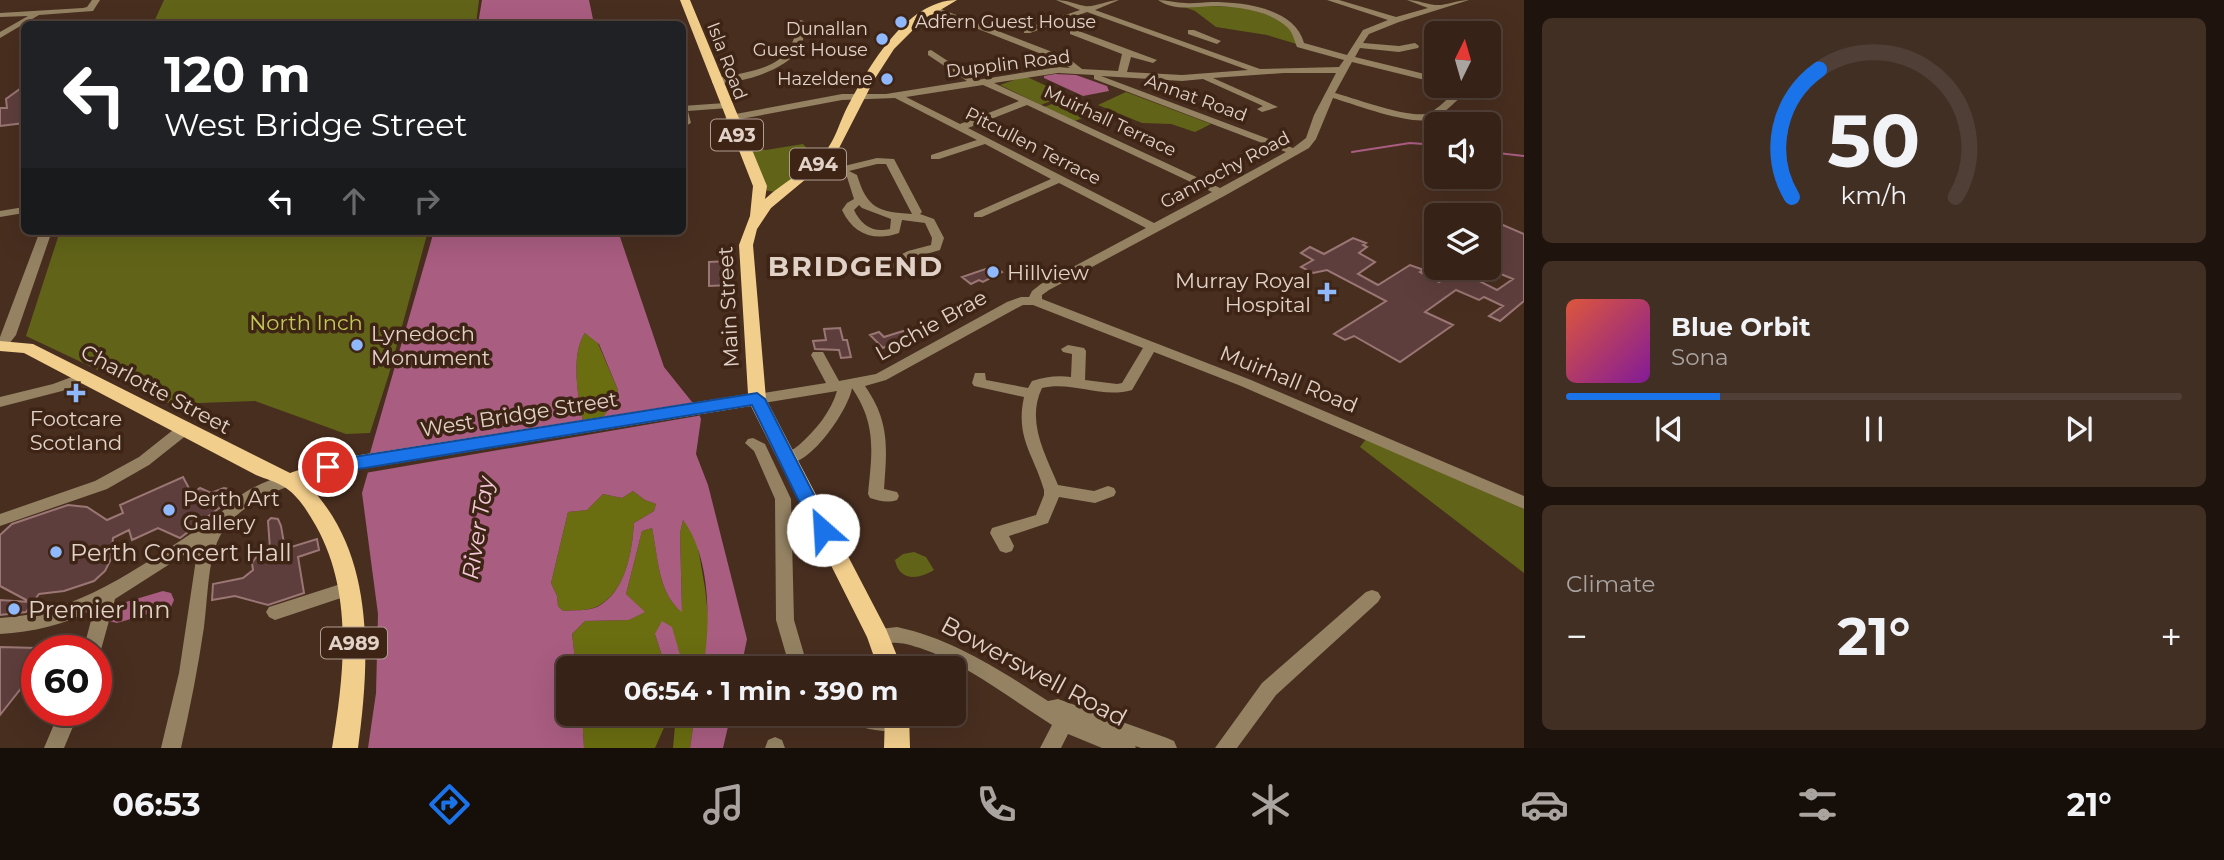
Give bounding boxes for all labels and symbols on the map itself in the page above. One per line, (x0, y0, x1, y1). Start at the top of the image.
place label: Adfern Guest House (915, 11, 1096, 33)
marker: Adfern Guest House (893, 14, 909, 30)
place label: Dunallan Guest House (753, 18, 868, 61)
street label: Isla Road (702, 19, 752, 103)
north arrow (1424, 21, 1502, 98)
marker: Dunallan Guest House (874, 31, 890, 47)
street label: Dupplin Road (945, 45, 1071, 83)
place label: Hazeldene (777, 68, 873, 90)
street label: Annat Road (1142, 69, 1250, 127)
marker: Hazeldene (879, 71, 895, 87)
street label: Muirhall Terrace (1040, 81, 1180, 161)
street label: Pitcullen Terrace (961, 102, 1105, 190)
road number: A93 (711, 119, 763, 150)
street label: Gannochy Road (1156, 127, 1294, 213)
road number: A94 (790, 148, 846, 180)
street label: Main Street (712, 246, 744, 368)
district label: BRIDGEND (768, 249, 944, 283)
place label: Hillview (1007, 260, 1090, 285)
marker: Hillview (985, 264, 1001, 280)
place label: Murray Royal Hospital (1175, 268, 1311, 317)
marker: Murray Royal Hospital (1317, 282, 1337, 302)
street label: Lochie Brae (871, 284, 991, 366)
park label: North Inch (249, 310, 363, 335)
place label: Lynedoch Monument (371, 321, 490, 370)
marker: Lynedoch Monument (349, 337, 365, 353)
street label: Charlotte Street (77, 339, 235, 439)
street label: Muirhall Road (1216, 340, 1362, 418)
marker: Footcare Scotland (66, 383, 86, 403)
street label: West Bridge Street (419, 386, 619, 442)
place label: Footcare Scotland (30, 406, 122, 455)
pin (298, 437, 358, 497)
water label: River Tay (456, 473, 500, 582)
place label: Perth Art Gallery (183, 486, 280, 535)
position arrow (786, 493, 860, 567)
marker: Perth Art Gallery (161, 502, 177, 518)
place label: Perth Concert Hall (70, 538, 292, 567)
marker: Perth Concert Hall (48, 544, 64, 560)
place label: Premier Inn (28, 595, 171, 624)
marker: Premier Inn (6, 601, 22, 617)
street label: Bowerswell Road (936, 610, 1132, 732)
road number: A989 (321, 628, 387, 658)
speed limit sign: 60 (21, 635, 112, 726)

